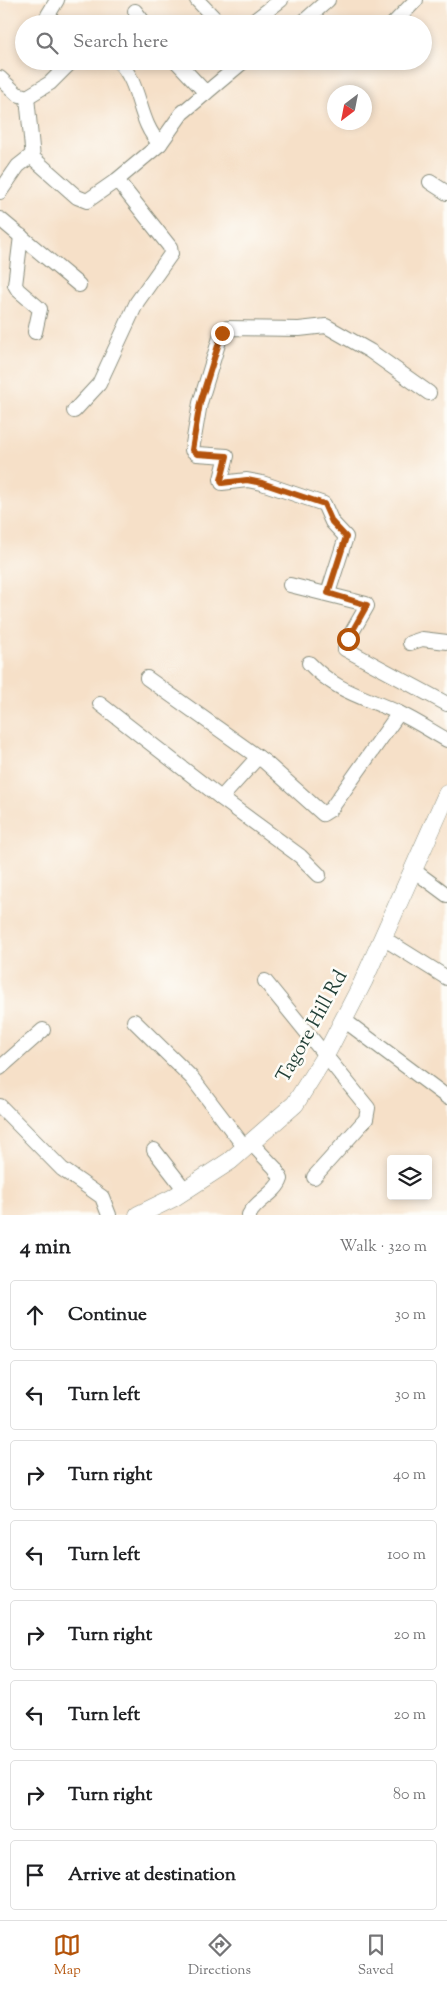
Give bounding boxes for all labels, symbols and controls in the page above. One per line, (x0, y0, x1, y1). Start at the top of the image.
search box (15, 15, 432, 70)
icon: search (33, 29, 61, 57)
text: Search here (73, 29, 168, 56)
north arrow (327, 85, 372, 130)
route end (211, 322, 234, 345)
route start (337, 628, 360, 651)
street label: Tagore Hill Rd (270, 965, 356, 1089)
map controls (387, 1155, 432, 1200)
button: layers (387, 1155, 432, 1200)
text: 4 min (20, 1233, 71, 1263)
text: Walk · 320 m (340, 1236, 427, 1259)
icon: ahead (21, 1301, 49, 1329)
text: Continue (68, 1302, 147, 1329)
text: 30 m (395, 1304, 426, 1327)
icon: left (21, 1381, 49, 1409)
text: Turn left (68, 1382, 140, 1409)
text: 30 m (395, 1384, 426, 1407)
icon: right (21, 1461, 49, 1489)
text: Turn right (68, 1462, 152, 1489)
text: 40 m (393, 1464, 426, 1487)
icon: left (21, 1541, 49, 1569)
text: Turn left (68, 1542, 140, 1569)
text: 100 m (387, 1544, 426, 1567)
icon: right (21, 1621, 49, 1649)
text: Turn right (68, 1622, 152, 1649)
text: 20 m (393, 1624, 426, 1647)
icon: left (21, 1701, 49, 1729)
text: Turn left (68, 1702, 140, 1729)
text: 20 m (393, 1704, 426, 1727)
icon: right (21, 1781, 49, 1809)
text: Turn right (68, 1782, 152, 1809)
text: 80 m (393, 1784, 426, 1807)
icon: arrive (21, 1861, 49, 1889)
text: Arrive at destination (68, 1862, 236, 1889)
tab: Map (53, 1931, 81, 1981)
tab: Directions (188, 1931, 251, 1981)
tab: Saved (358, 1931, 394, 1981)

